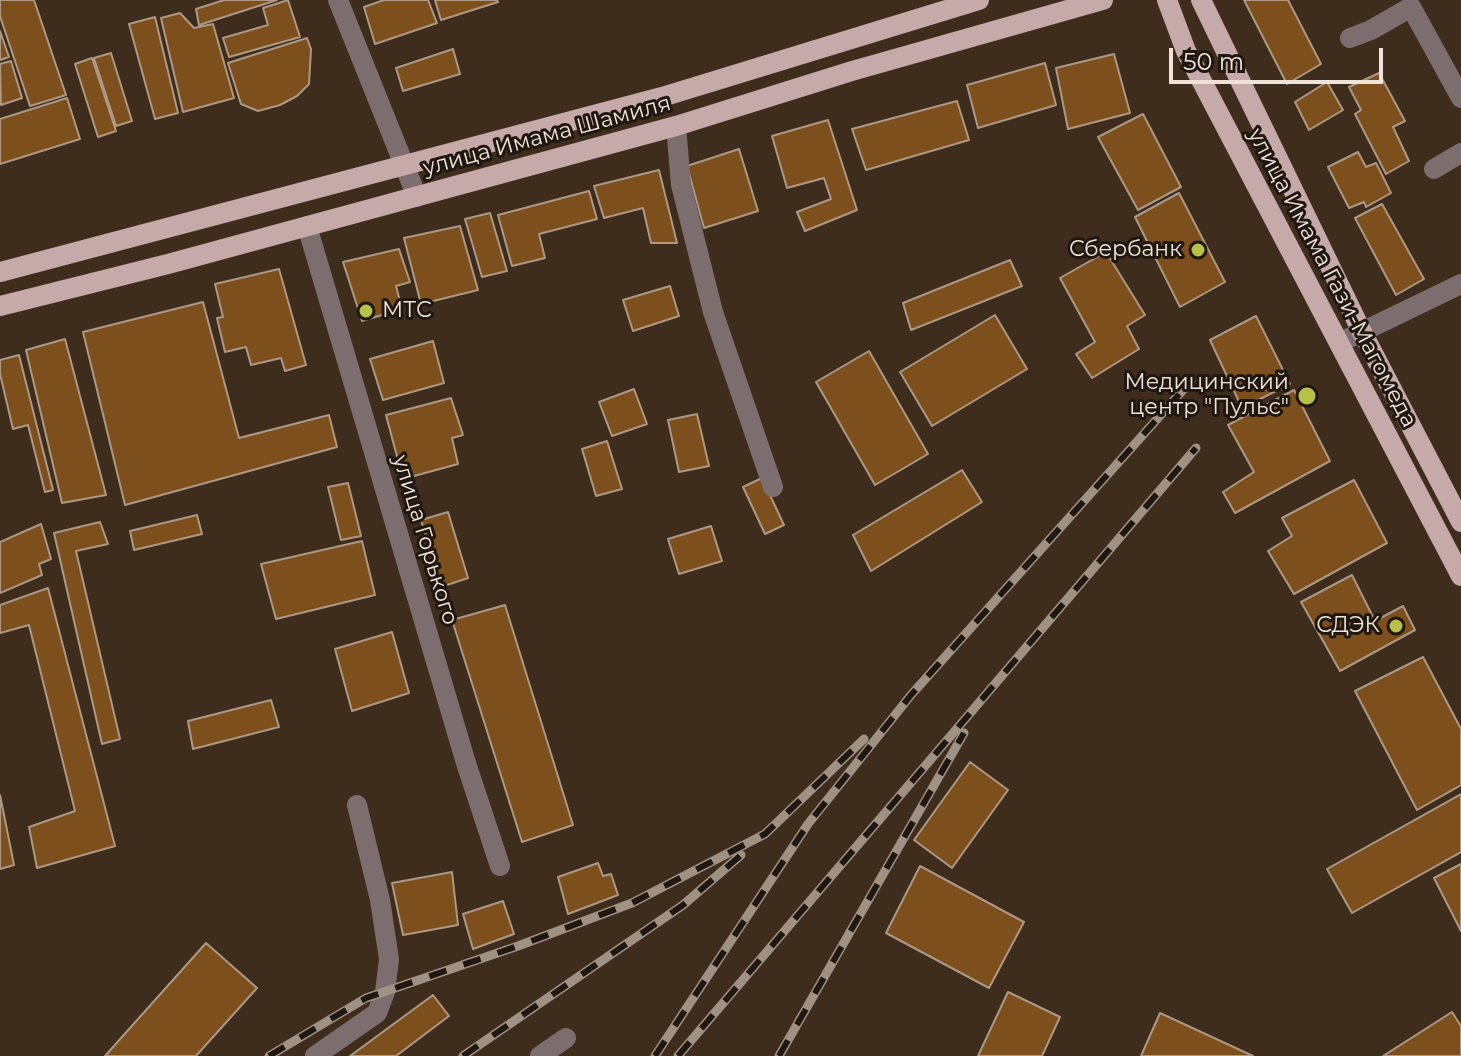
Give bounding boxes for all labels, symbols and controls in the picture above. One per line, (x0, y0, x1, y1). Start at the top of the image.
scale bar (1173, 32, 1387, 82)
text: 50 m (1183, 47, 1244, 76)
street label: улица Имама Шамиля (420, 90, 674, 182)
street label: улица Имама Гази-Магомеда (1242, 124, 1422, 432)
place label: Сбербанк (1069, 237, 1182, 263)
marker: Сбербанк (1189, 241, 1207, 259)
place label: МТС (382, 298, 432, 324)
marker: МТС (357, 302, 375, 320)
place label: Медицинский центр "Пульс" (1125, 370, 1289, 422)
marker: Медицинский центр "Пульс" (1296, 385, 1318, 407)
street label: улица Горького (387, 452, 463, 628)
place label: СДЭК (1316, 613, 1380, 639)
marker: СДЭК (1387, 617, 1405, 635)

